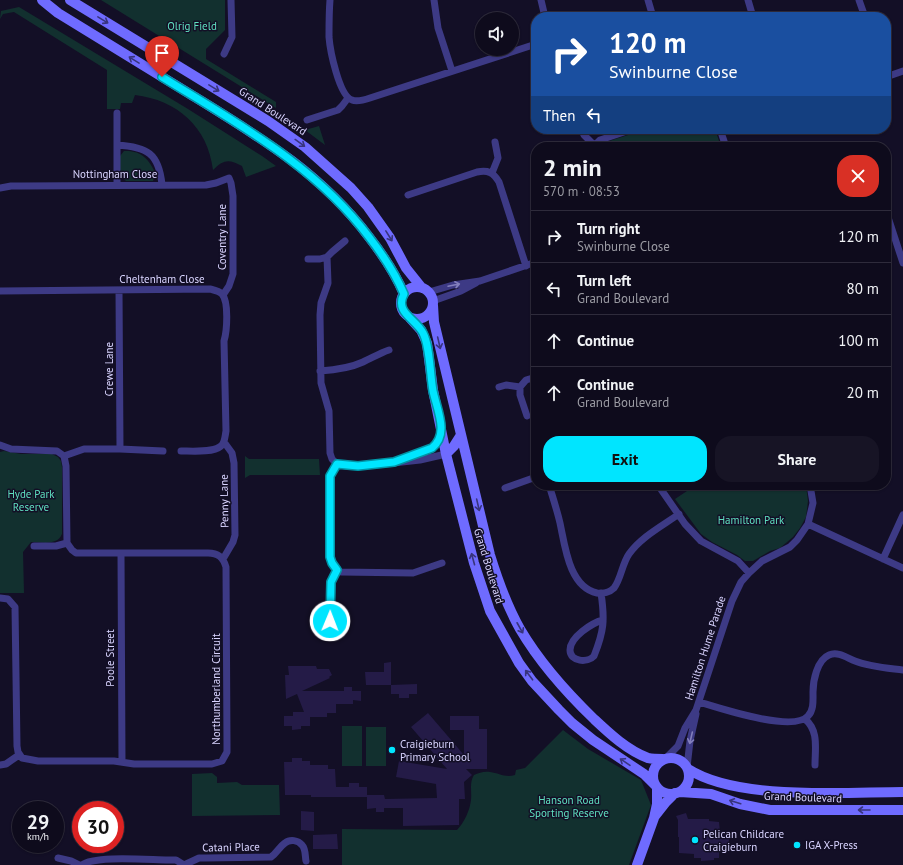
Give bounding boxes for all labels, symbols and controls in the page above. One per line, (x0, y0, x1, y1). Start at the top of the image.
map controls (475, 12, 519, 56)
button: sound (475, 12, 519, 56)
one-way arrow (97, 17, 109, 25)
park label: Olrig Field (167, 19, 217, 33)
text: 120 m (609, 24, 686, 61)
icon: right (543, 28, 595, 80)
pin (145, 36, 179, 77)
icon: arrive (151, 42, 173, 64)
one-way arrow (129, 56, 140, 64)
text: Swinburne Close (609, 60, 738, 83)
one-way arrow (208, 84, 219, 92)
street label: Grand Boulevard (236, 84, 310, 138)
icon: left (583, 104, 605, 126)
text: Then (543, 106, 575, 125)
one-way arrow (294, 139, 305, 147)
text: 2 min (543, 152, 602, 183)
button: close (837, 155, 879, 197)
street label: Nottingham Close (73, 167, 158, 181)
text: 570 m · 08:53 (543, 183, 620, 200)
street label: Coventry Lane (215, 204, 229, 270)
text: Turn right (577, 219, 640, 238)
icon: right (543, 226, 565, 248)
text: 120 m (838, 227, 879, 246)
one-way arrow (385, 230, 393, 241)
text: Swinburne Close (577, 238, 670, 255)
text: Turn left (577, 271, 631, 290)
street label: Cheltenham Close (119, 272, 205, 286)
icon: left (543, 278, 565, 300)
text: 80 m (846, 279, 879, 298)
one-way arrow (447, 280, 460, 288)
text: Grand Boulevard (577, 290, 669, 307)
icon: ahead (543, 330, 565, 352)
text: Continue (577, 331, 634, 350)
text: 100 m (838, 331, 879, 350)
one-way arrow (435, 336, 443, 349)
street label: Crewe Lane (102, 341, 116, 396)
text: Continue (577, 375, 634, 394)
icon: ahead (543, 382, 565, 404)
text: 20 m (846, 383, 879, 402)
text: Grand Boulevard (577, 394, 669, 411)
button: Exit (543, 436, 707, 482)
button: Share (715, 436, 879, 482)
street label: Penny Lane (217, 474, 231, 528)
park label: Hyde Park Reserve (7, 487, 55, 514)
one-way arrow (475, 498, 483, 511)
park label: Hamilton Park (718, 513, 785, 527)
street label: Grand Boulevard (471, 527, 507, 605)
one-way arrow (468, 553, 476, 566)
street label: Hamilton Hume Parade (681, 594, 729, 702)
position arrow (309, 600, 351, 642)
one-way arrow (516, 622, 524, 634)
street label: Poole Street (103, 629, 117, 687)
street label: Northumberland Circuit (209, 633, 223, 745)
one-way arrow (524, 670, 533, 681)
one-way arrow (687, 732, 695, 745)
place label: Craigieburn Primary School (400, 737, 471, 764)
marker: Craigieburn Primary School (387, 745, 397, 755)
one-way arrow (619, 758, 630, 766)
street label: Grand Boulevard (764, 789, 842, 805)
park label: Hanson Road Sporting Reserve (529, 793, 609, 820)
one-way arrow (729, 798, 742, 805)
speed limit sign: 30 (72, 801, 124, 853)
one-way arrow (858, 806, 871, 814)
text: 29 (27, 809, 49, 835)
place label: Pelican Childcare Craigieburn (703, 827, 784, 854)
text: km/h (27, 830, 49, 843)
marker: Pelican Childcare Craigieburn (690, 835, 700, 845)
place label: IGA X-Press (805, 838, 858, 852)
street label: Catani Place (202, 839, 260, 855)
marker: IGA X-Press (792, 840, 802, 850)

